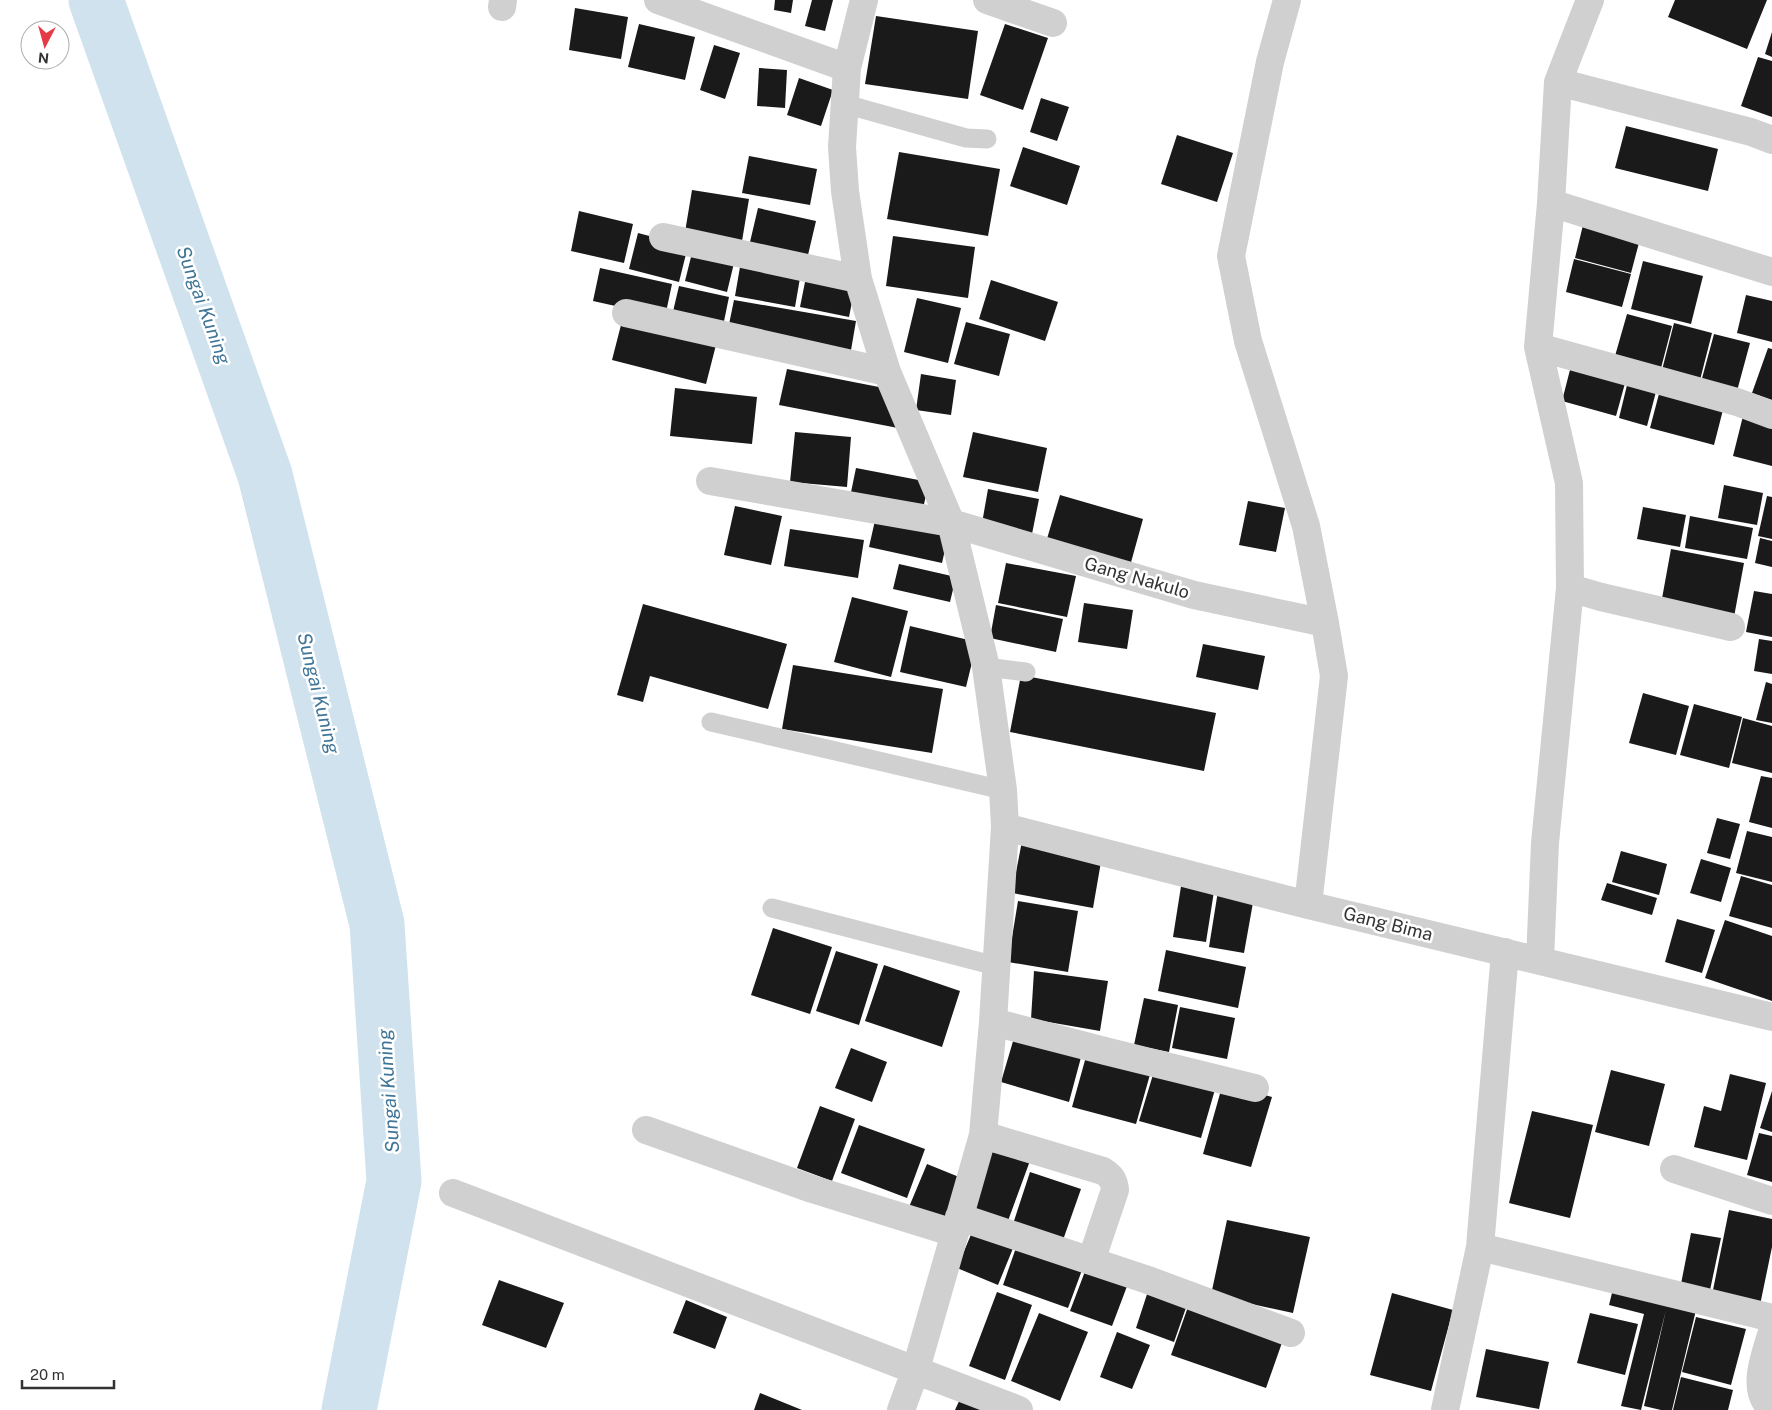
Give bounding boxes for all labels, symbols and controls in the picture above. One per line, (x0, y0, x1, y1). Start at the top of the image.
north arrow (20, 20, 70, 70)
text: N (37, 49, 50, 66)
water label: Sungai Kuning (172, 243, 236, 368)
street label: Gang Nakulo (1082, 553, 1192, 603)
water label: Sungai Kuning (293, 630, 345, 757)
street label: Gang Bima (1341, 902, 1435, 945)
water label: Sungai Kuning (373, 1028, 403, 1154)
scale bar (22, 1358, 115, 1390)
text: 20 m (30, 1366, 65, 1383)

